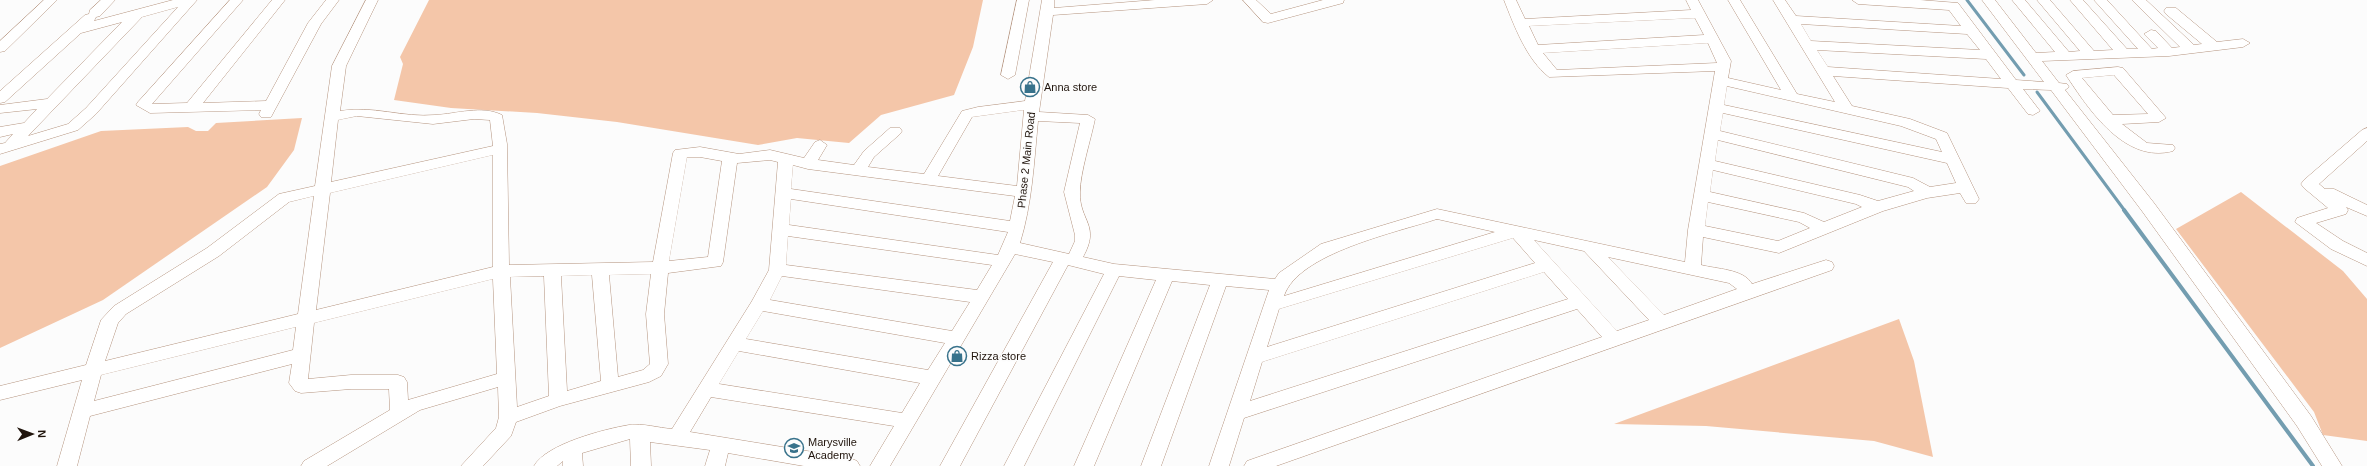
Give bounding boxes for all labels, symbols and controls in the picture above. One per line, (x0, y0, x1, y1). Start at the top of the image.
shop icon: Anna store (1019, 76, 1041, 98)
place label: Anna store (1044, 81, 1097, 93)
street label: Phase 2 Main Road (1015, 111, 1037, 209)
shop icon: Rizza store (946, 345, 968, 367)
place label: Rizza store (971, 350, 1026, 362)
north arrow (12, 414, 52, 454)
text: N (36, 430, 48, 438)
place label: Marysville Academy (808, 436, 857, 461)
school or university icon: Marysville Academy (783, 437, 805, 459)

